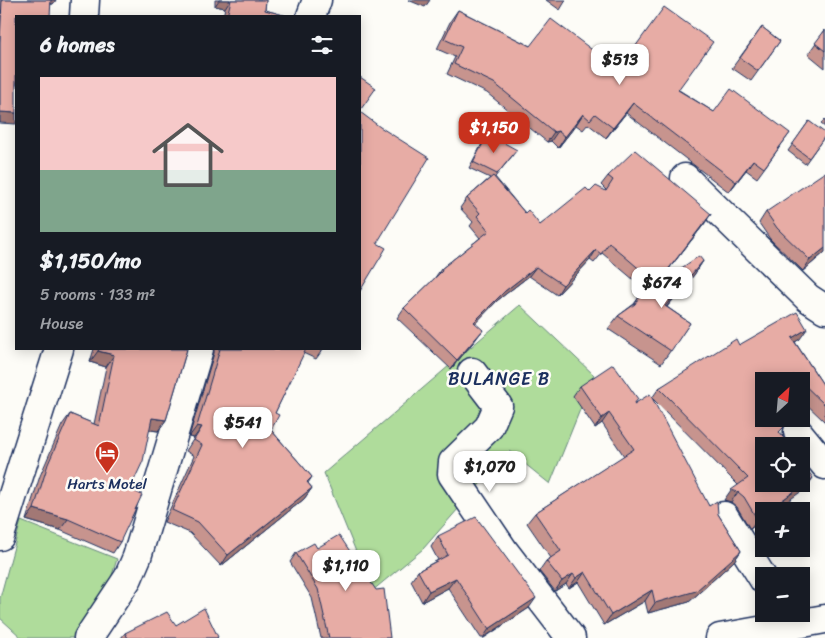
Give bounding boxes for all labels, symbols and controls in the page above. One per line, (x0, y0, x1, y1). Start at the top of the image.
text: 6 homes (40, 26, 115, 64)
icon: filters (308, 31, 336, 59)
pin: $513 (590, 44, 650, 86)
text: $513 (602, 45, 638, 74)
icon: home (143, 110, 233, 200)
pin: $1,150 (453, 112, 535, 154)
text: $1,150 (470, 113, 518, 142)
text: $1,150/mo (40, 242, 141, 280)
pin: $674 (632, 266, 692, 309)
text: $674 (643, 268, 682, 297)
text: 5 rooms · 133 m² (40, 280, 155, 309)
text: House (40, 309, 83, 338)
district label: BULANGE B (448, 363, 550, 395)
north arrow (755, 372, 810, 428)
map controls (755, 372, 810, 622)
pin: $541 (213, 406, 273, 449)
text: $541 (224, 408, 262, 437)
button: locate (755, 437, 810, 492)
hotel icon: Harts Motel (94, 440, 120, 474)
pin: $1,070 (449, 450, 531, 493)
text: $1,070 (464, 452, 516, 481)
place label: Harts Motel (67, 471, 147, 497)
button: + (755, 502, 810, 557)
pin: $1,110 (305, 550, 387, 592)
text: $1,110 (323, 551, 369, 580)
button: − (755, 567, 810, 622)

